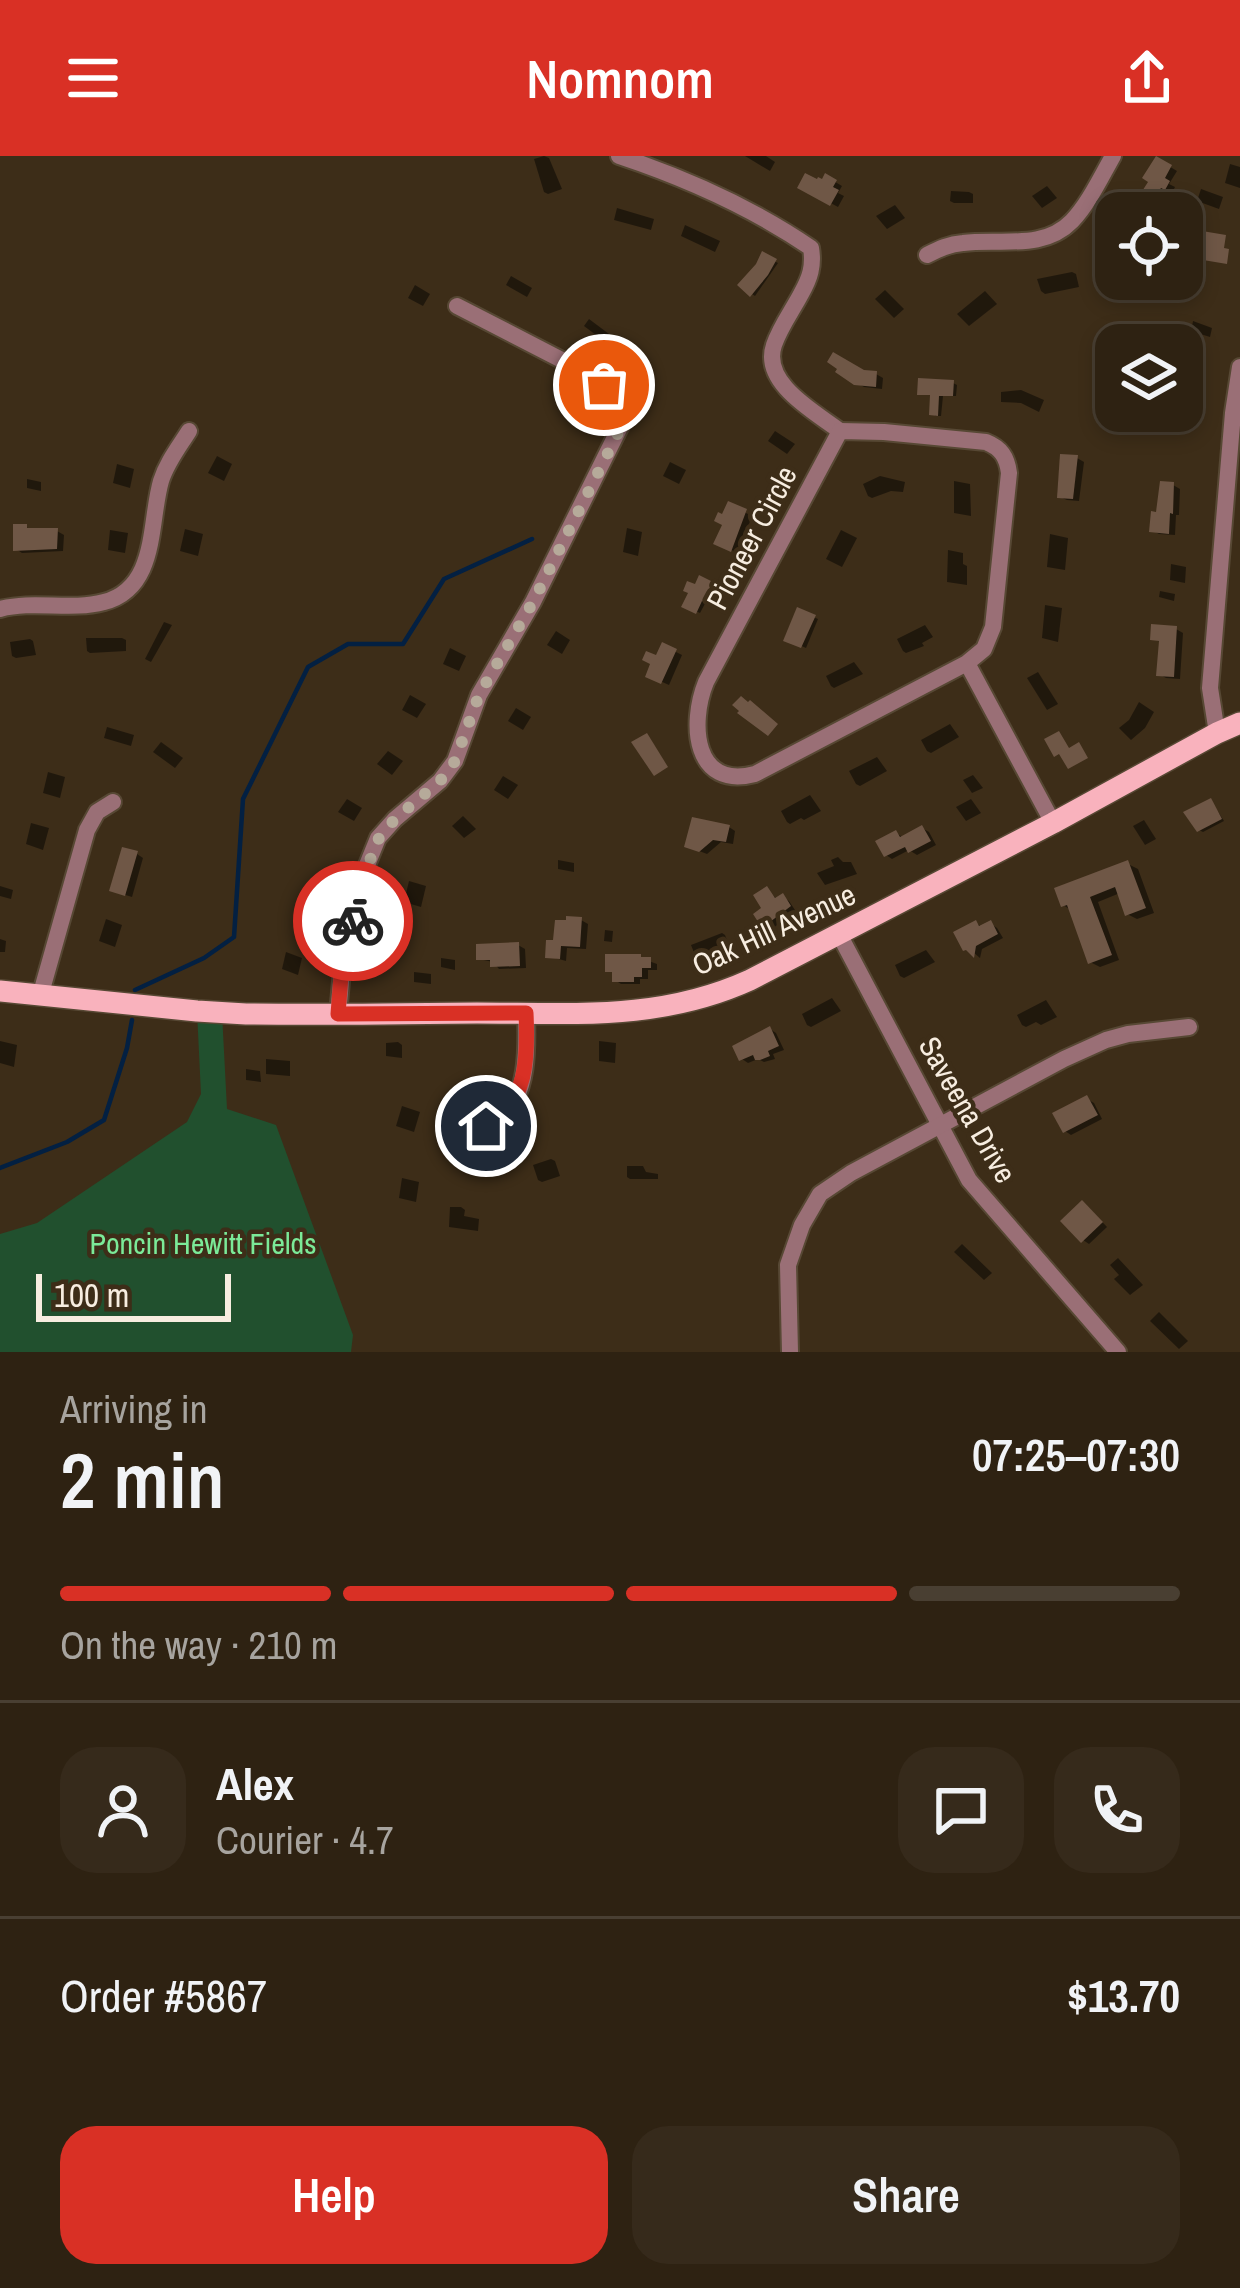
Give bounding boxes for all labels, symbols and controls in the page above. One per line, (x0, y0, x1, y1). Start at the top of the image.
text: Nomnom (526, 42, 714, 115)
icon: menu (60, 45, 126, 111)
icon: share (1114, 45, 1180, 111)
map controls (1095, 192, 1203, 432)
button: locate (1095, 192, 1203, 300)
button: layers (1095, 324, 1203, 432)
pin (553, 334, 655, 436)
icon: bag (571, 352, 637, 418)
street label: Pioneer Circle (697, 459, 806, 616)
courier (293, 861, 413, 981)
street label: Oak Hill Avenue (685, 874, 862, 984)
icon: bike (320, 888, 386, 954)
street label: Saveena Drive (910, 1029, 1026, 1190)
pin (435, 1075, 537, 1177)
icon: home (453, 1093, 519, 1159)
park label: Poncin Hewitt Fields (90, 1223, 316, 1263)
scale bar (36, 1268, 231, 1321)
text: 100 m (54, 1273, 129, 1317)
text: Arriving in (60, 1383, 208, 1435)
text: 07:25–07:30 (972, 1424, 1180, 1485)
text: 2 min (60, 1427, 225, 1532)
text: On the way · 210 m (60, 1619, 337, 1671)
button: person (60, 1747, 186, 1873)
button: chat (898, 1747, 1024, 1873)
button: phone (1054, 1747, 1180, 1873)
text: Alex (216, 1753, 294, 1814)
text: Courier · 4.7 (216, 1814, 394, 1866)
text: Order #5867 (60, 1965, 267, 2026)
text: $13.70 (1067, 1965, 1180, 2026)
button: Help (60, 2126, 608, 2264)
button: Share (632, 2126, 1180, 2264)

